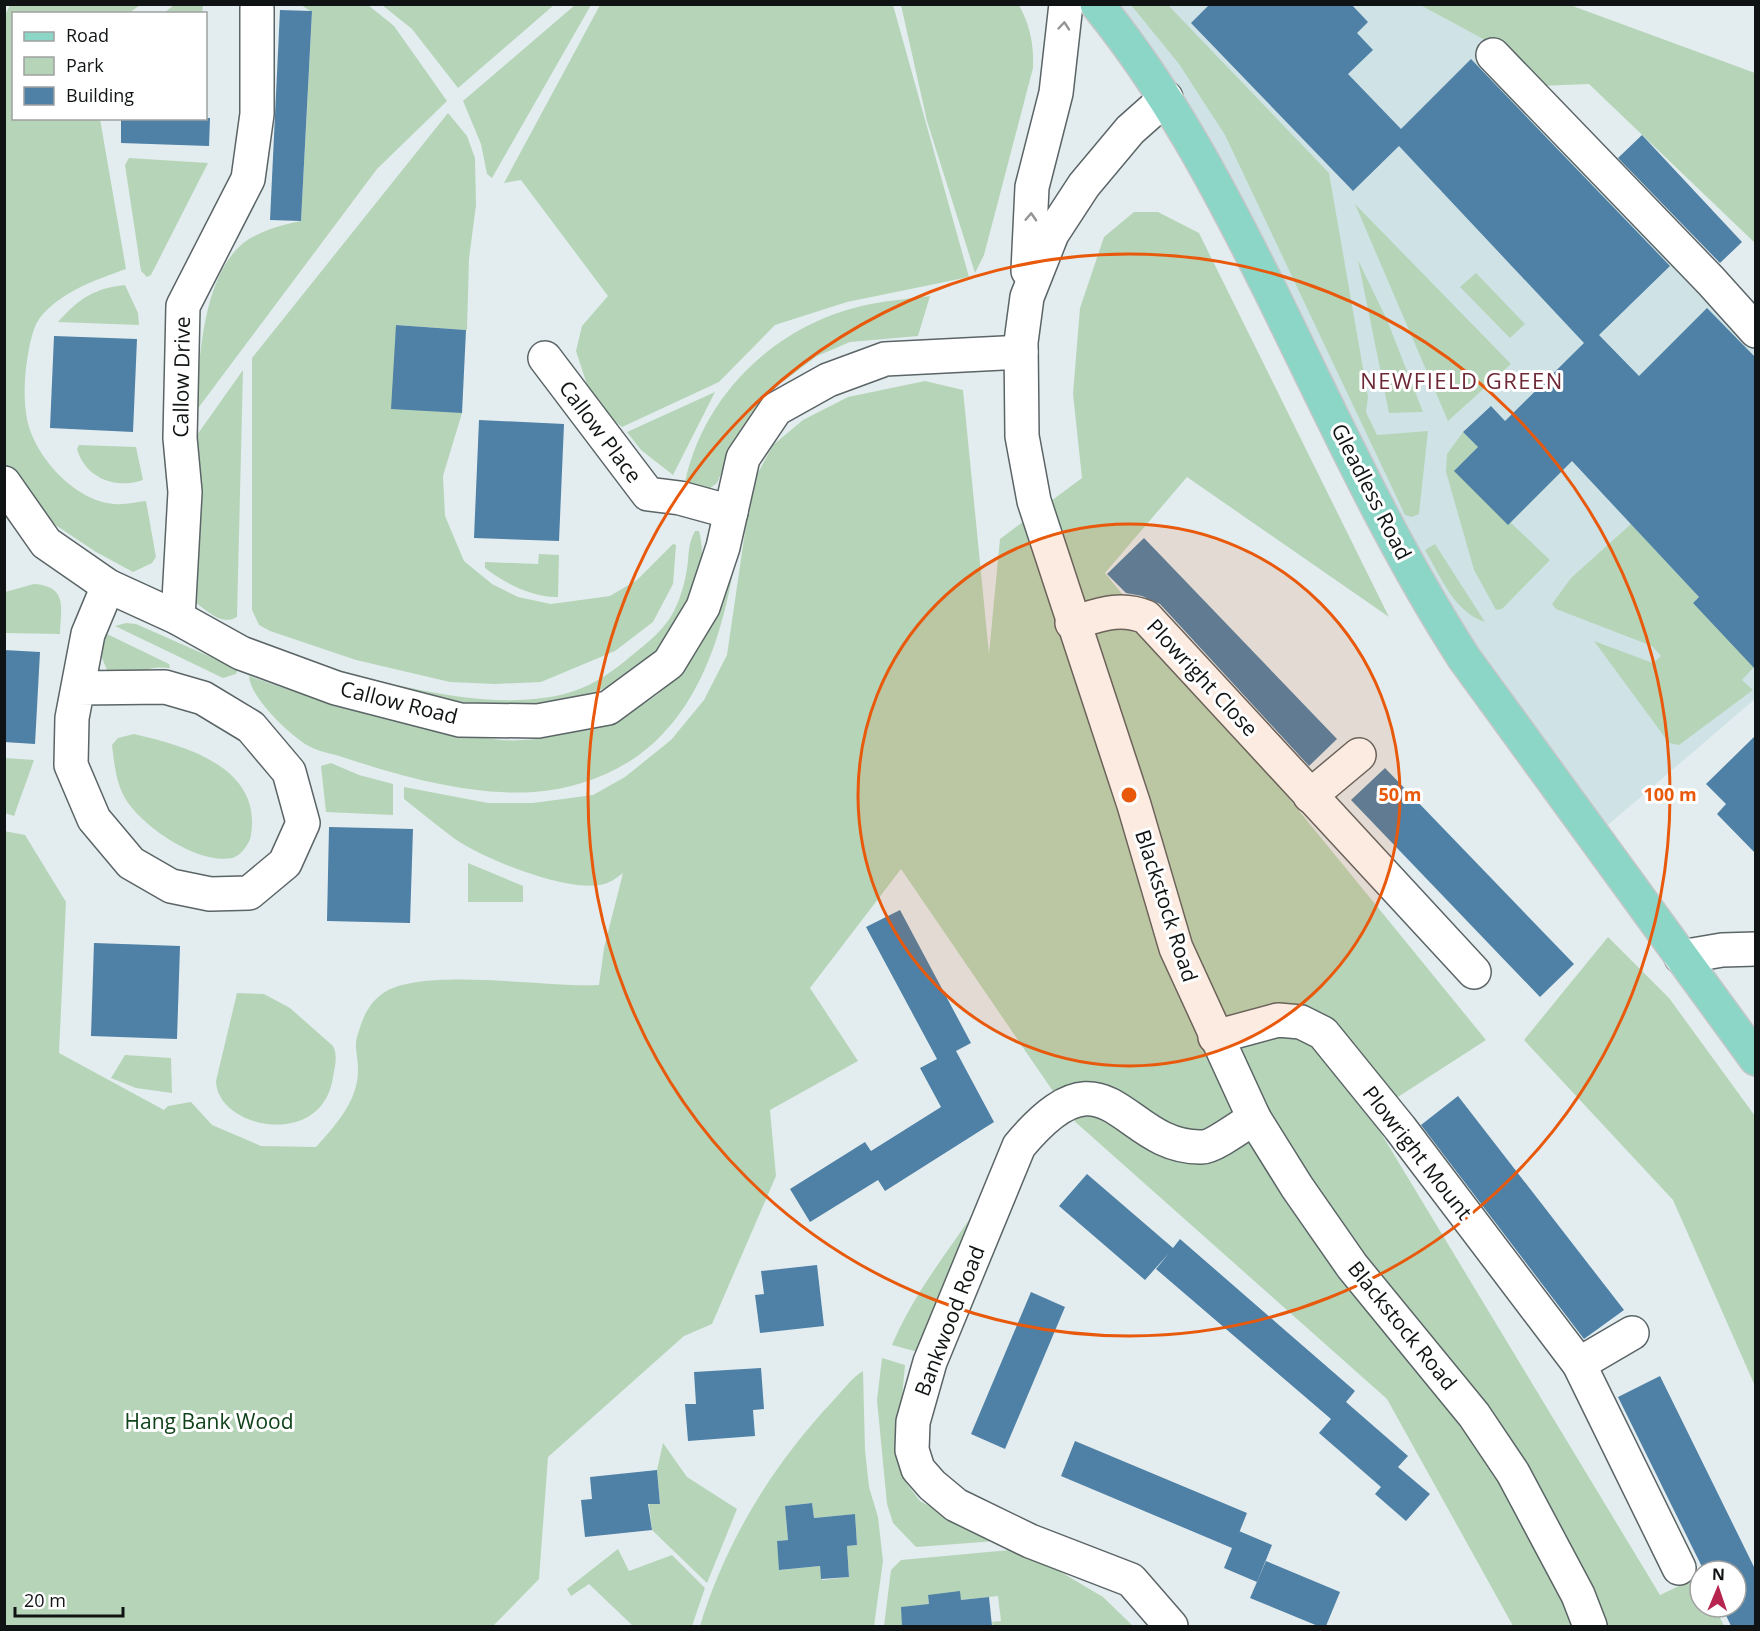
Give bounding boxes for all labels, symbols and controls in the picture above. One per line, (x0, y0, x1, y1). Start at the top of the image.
legend (12, 12, 207, 120)
one-way arrow (1057, 21, 1070, 30)
text: Road (66, 23, 109, 47)
text: Park (66, 53, 104, 77)
text: Building (66, 83, 134, 107)
one-way arrow (1024, 213, 1037, 222)
street label: Callow Drive (166, 316, 196, 438)
district label: NEWFIELD GREEN (1360, 365, 1564, 395)
street label: Callow Place (553, 375, 648, 488)
street label: Gleadless Road (1325, 419, 1418, 565)
street label: Plowright Close (1141, 613, 1264, 742)
street label: Callow Road (338, 674, 461, 730)
text: 50 m (1379, 782, 1421, 806)
text: 100 m (1643, 782, 1697, 806)
centre of rings (1119, 785, 1139, 805)
street label: Blackstock Road (1129, 826, 1205, 985)
street label: Plowright Mount (1357, 1080, 1479, 1225)
street label: Bankwood Road (907, 1241, 991, 1400)
street label: Blackstock Road (1342, 1255, 1464, 1396)
park label: Hang Bank Wood (125, 1407, 294, 1435)
north arrow (1688, 1559, 1748, 1619)
text: N (1712, 1563, 1725, 1585)
scale bar (15, 1580, 123, 1618)
text: 20 m (24, 1588, 66, 1612)

